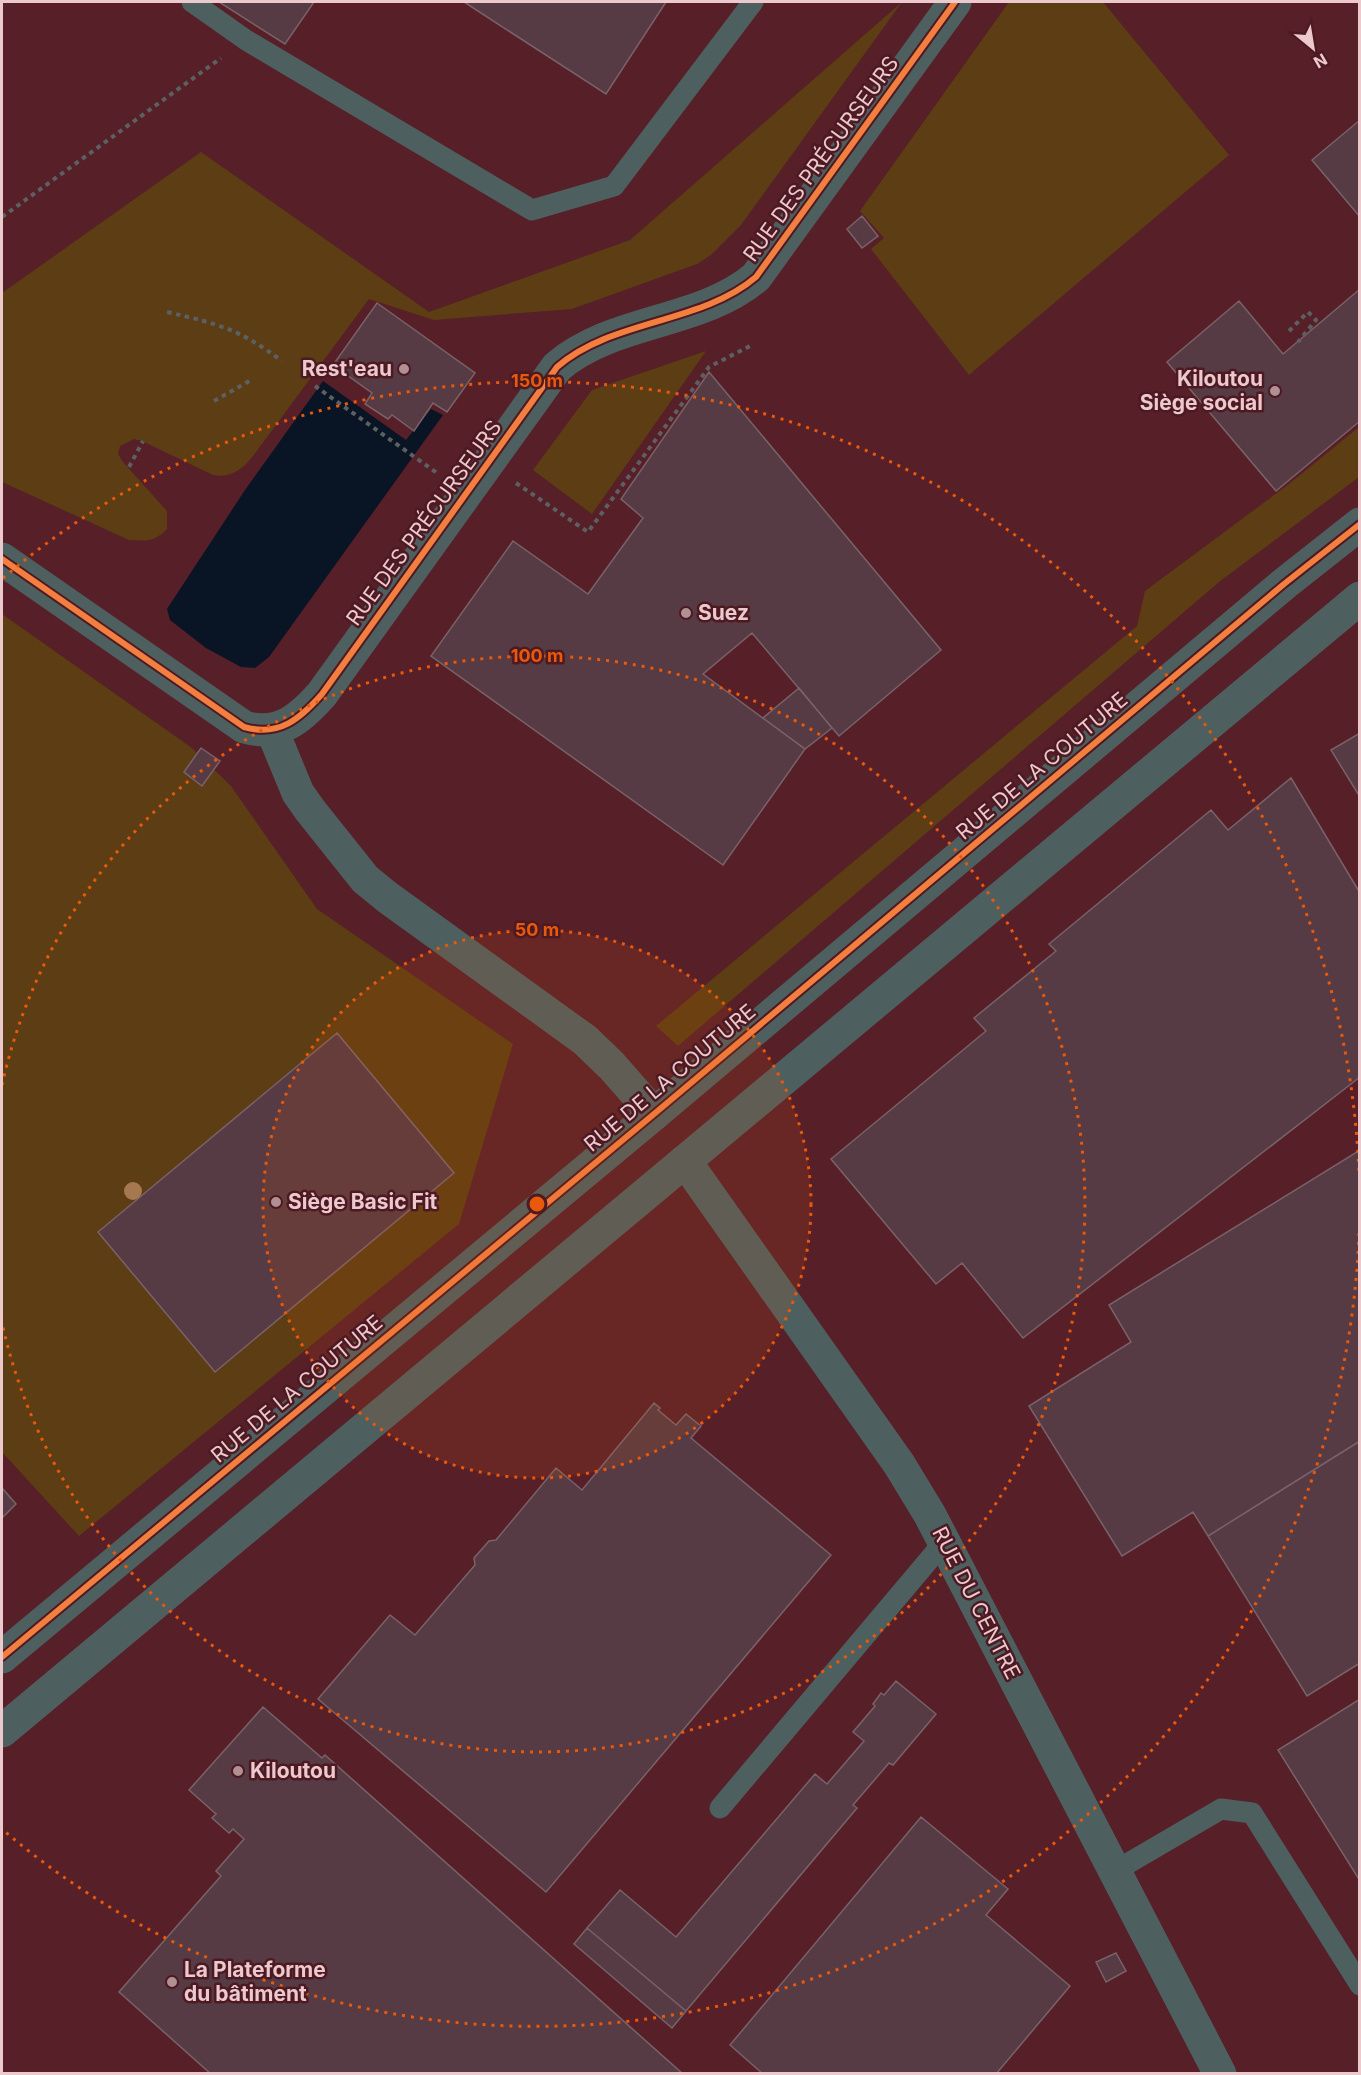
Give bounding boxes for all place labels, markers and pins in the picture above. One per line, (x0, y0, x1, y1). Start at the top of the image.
place label: Rest'eau (302, 356, 392, 381)
marker: Rest'eau (397, 362, 411, 376)
place label: Kiloutou Siège social (1140, 366, 1263, 415)
marker: Kiloutou Siège social (1268, 384, 1282, 398)
place label: Suez (698, 600, 749, 625)
marker: Suez (679, 606, 693, 620)
place label: Siège Basic Fit (288, 1189, 438, 1214)
centre of rings (527, 1194, 547, 1214)
marker: Siège Basic Fit (269, 1195, 283, 1209)
place label: Kiloutou (250, 1758, 336, 1783)
marker: Kiloutou (231, 1764, 245, 1778)
place label: La Plateforme du bâtiment (184, 1957, 326, 2006)
marker: La Plateforme du bâtiment (165, 1975, 179, 1989)

